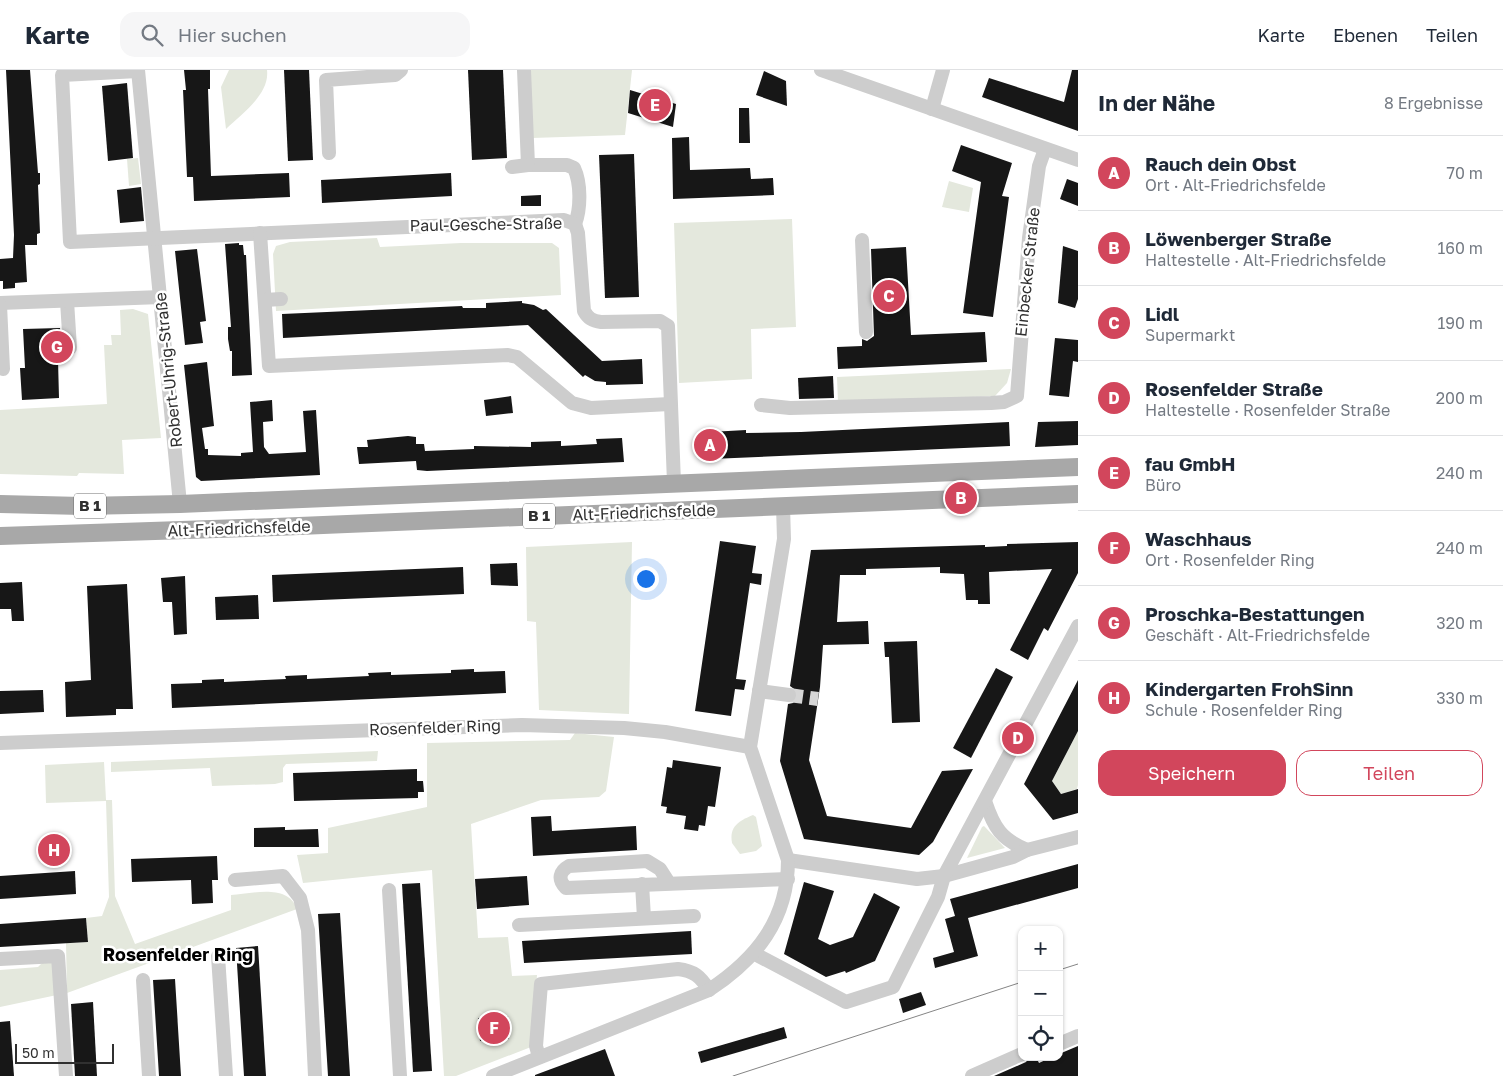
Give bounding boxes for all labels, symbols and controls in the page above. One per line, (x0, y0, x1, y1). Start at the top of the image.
search box (120, 12, 470, 57)
text: Karte (25, 20, 90, 49)
icon: search (138, 21, 166, 49)
text: Hier suchen (178, 23, 287, 46)
text: Karte (1258, 24, 1305, 46)
text: Ebenen (1333, 24, 1398, 46)
text: Teilen (1426, 24, 1478, 46)
pin: E (639, 86, 671, 124)
text: In der Nähe (1098, 90, 1215, 116)
text: 8 Ergebnisse (1384, 93, 1483, 113)
text: Rauch dein Obst (1145, 152, 1296, 175)
text: A (1108, 163, 1120, 183)
text: 70 m (1446, 163, 1483, 183)
text: Ort · Alt-Friedrichsfelde (1145, 175, 1326, 195)
street label: Einbecker Straße (1010, 206, 1044, 338)
street label: Paul-Gesche-Straße (410, 213, 562, 235)
text: Löwenberger Straße (1145, 227, 1331, 250)
text: B (1108, 238, 1120, 258)
text: 160 m (1437, 238, 1483, 258)
text: Haltestelle · Alt-Friedrichsfelde (1145, 250, 1386, 270)
pin: C (873, 277, 905, 315)
street label: Robert-Uhrig-Straße (150, 291, 186, 449)
text: Lidl (1145, 302, 1179, 325)
text: C (1108, 313, 1120, 333)
text: 190 m (1437, 313, 1483, 333)
text: Supermarkt (1145, 325, 1235, 345)
pin: G (41, 328, 73, 366)
text: Rosenfelder Straße (1145, 377, 1323, 400)
text: D (1108, 388, 1120, 408)
text: 200 m (1436, 388, 1483, 408)
text: Haltestelle · Rosenfelder Straße (1145, 400, 1390, 420)
pin: A (694, 426, 726, 464)
text: fau GmbH (1145, 452, 1235, 475)
text: E (1109, 463, 1119, 483)
text: 240 m (1436, 463, 1483, 483)
text: Büro (1145, 475, 1181, 495)
pin: B (945, 479, 977, 517)
road number: B 1 (74, 494, 106, 518)
street label: Alt-Friedrichsfelde (572, 500, 716, 524)
road number: B 1 (523, 504, 555, 528)
street label: Alt-Friedrichsfelde (167, 516, 311, 540)
text: Waschhaus (1145, 527, 1252, 550)
text: F (1109, 538, 1119, 558)
text: 240 m (1436, 538, 1483, 558)
text: Ort · Rosenfelder Ring (1145, 550, 1315, 570)
your location (633, 566, 659, 592)
text: Proschka-Bestattungen (1145, 602, 1364, 625)
text: G (1108, 613, 1120, 633)
text: 320 m (1436, 613, 1483, 633)
text: Geschäft · Alt-Friedrichsfelde (1145, 625, 1370, 645)
text: Kindergarten FrohSinn (1145, 677, 1353, 700)
text: H (1108, 688, 1120, 708)
text: 330 m (1436, 688, 1483, 708)
text: Schule · Rosenfelder Ring (1145, 700, 1343, 720)
street label: Rosenfelder Ring (369, 715, 501, 739)
pin: D (1002, 719, 1034, 757)
button: Speichern (1098, 750, 1286, 796)
button: Teilen (1296, 750, 1483, 796)
pin: H (38, 831, 70, 869)
map controls (1018, 926, 1063, 1061)
button: + (1018, 926, 1063, 971)
district label: Rosenfelder Ring (103, 943, 253, 965)
button: − (1018, 971, 1063, 1016)
pin: F (478, 1009, 510, 1047)
button: locate (1018, 1016, 1063, 1061)
scale bar (15, 1041, 114, 1064)
text: 50 m (22, 1044, 55, 1061)

